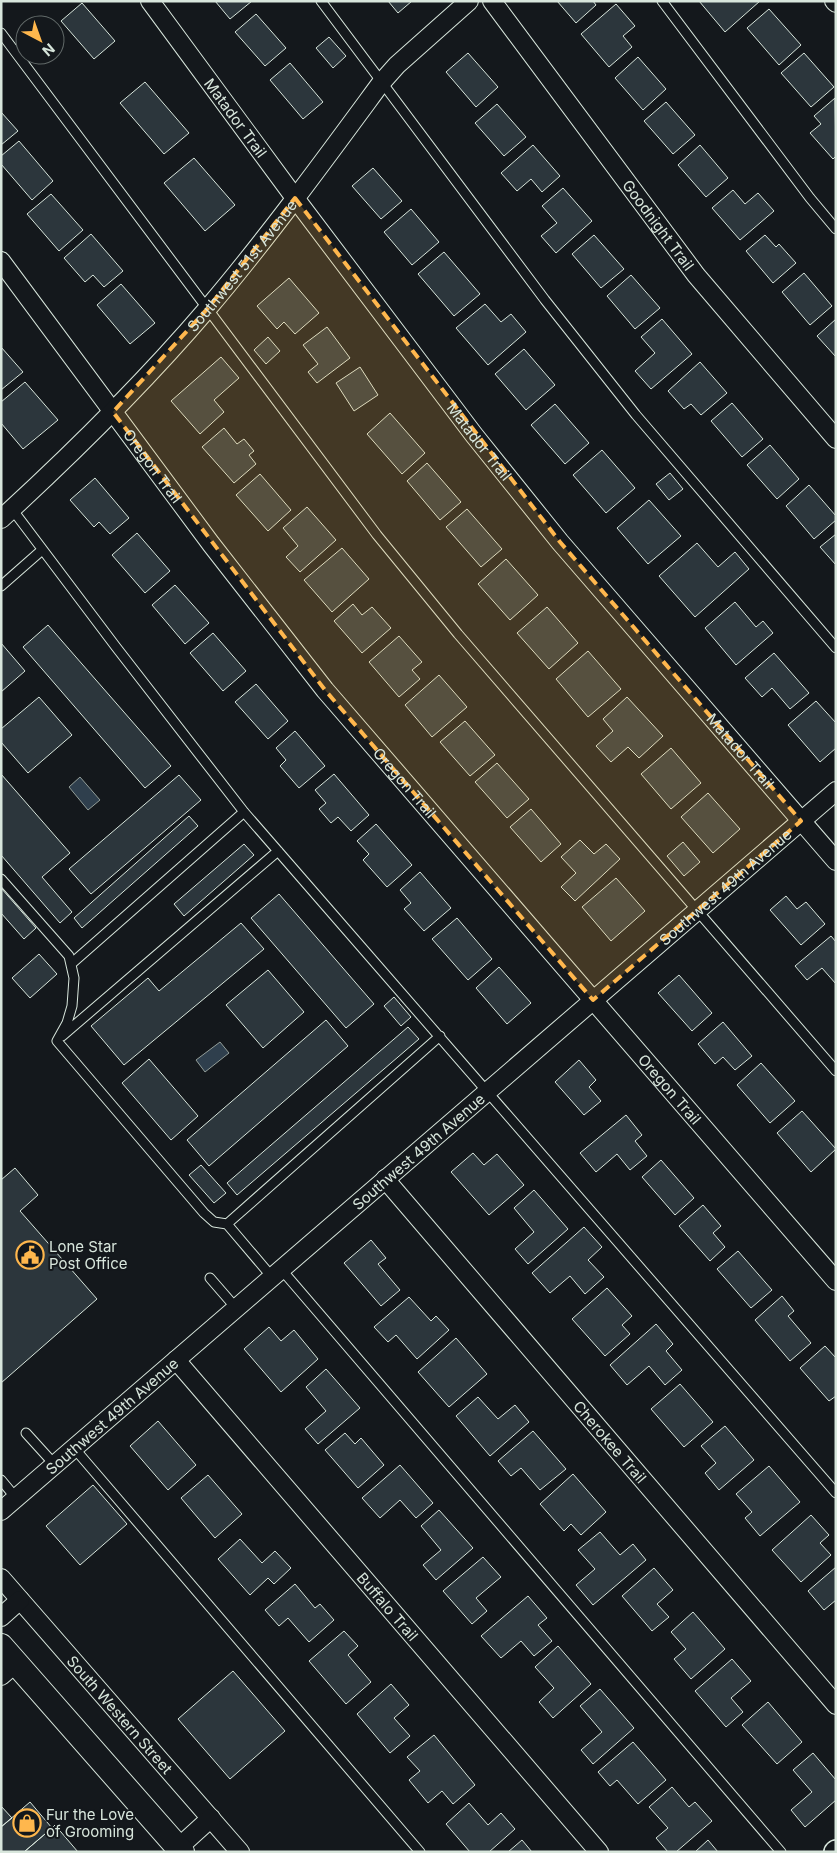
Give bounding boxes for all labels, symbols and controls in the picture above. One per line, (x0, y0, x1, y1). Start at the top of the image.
north arrow (15, 15, 65, 65)
text: N (39, 40, 58, 60)
street label: Matador Trail (201, 74, 271, 161)
street label: Goodnight Trail (619, 176, 699, 274)
street label: Southwest 51st Avenue (183, 196, 301, 335)
street label: Matador Trail (443, 399, 516, 484)
street label: Oregon Trail (119, 425, 187, 506)
street label: Matador Trail (703, 709, 778, 792)
street label: Oregon Trail (369, 743, 441, 822)
street label: Southwest 49th Avenue (655, 824, 795, 949)
street label: Oregon Trail (634, 1050, 706, 1128)
street label: Southwest 49th Avenue (348, 1089, 489, 1214)
place label: Lone Star Post Office (49, 1237, 127, 1273)
public building icon: Lone Star Post Office (15, 1240, 45, 1270)
street label: Southwest 49th Avenue (41, 1353, 182, 1478)
street label: Cherokee Trail (570, 1396, 651, 1487)
street label: Buffalo Trail (353, 1568, 423, 1645)
street label: South Western Street (63, 1651, 177, 1778)
place label: Fur the Love of Grooming (46, 1805, 134, 1841)
shop icon: Fur the Love of Grooming (12, 1808, 42, 1838)

